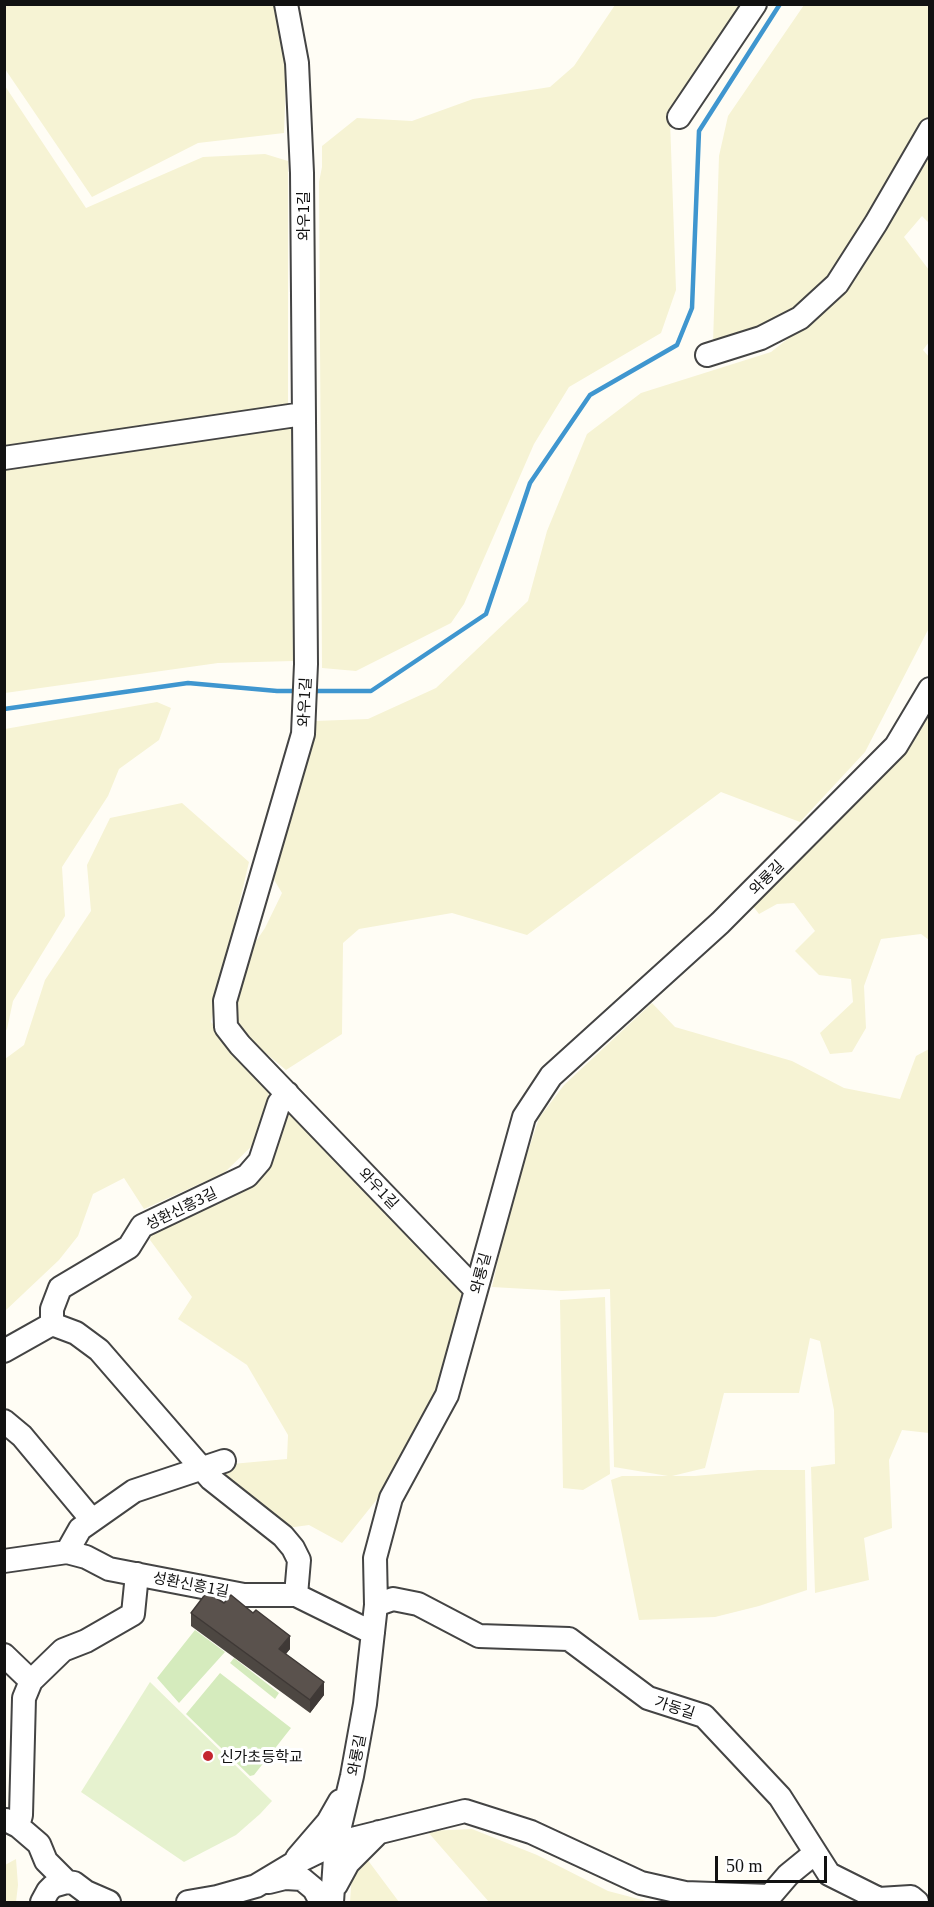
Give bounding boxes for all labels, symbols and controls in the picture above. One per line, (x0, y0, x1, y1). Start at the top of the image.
street label: 와우1길 (294, 191, 312, 241)
street label: 와우1길 (294, 677, 314, 727)
street label: 와룡길 (745, 856, 787, 898)
street label: 와우1길 (355, 1164, 403, 1212)
street label: 성환신흥3길 (142, 1183, 220, 1233)
street label: 와룡길 (466, 1251, 494, 1295)
street label: 성환신흥1길 (151, 1568, 231, 1600)
street label: 가동길 (653, 1692, 697, 1722)
street label: 와룡길 (343, 1733, 369, 1777)
place label: 신가초등학교 (220, 1747, 303, 1765)
marker: 신가초등학교 (201, 1749, 215, 1763)
scale bar (718, 1844, 830, 1882)
text: 50 m (726, 1856, 763, 1876)

